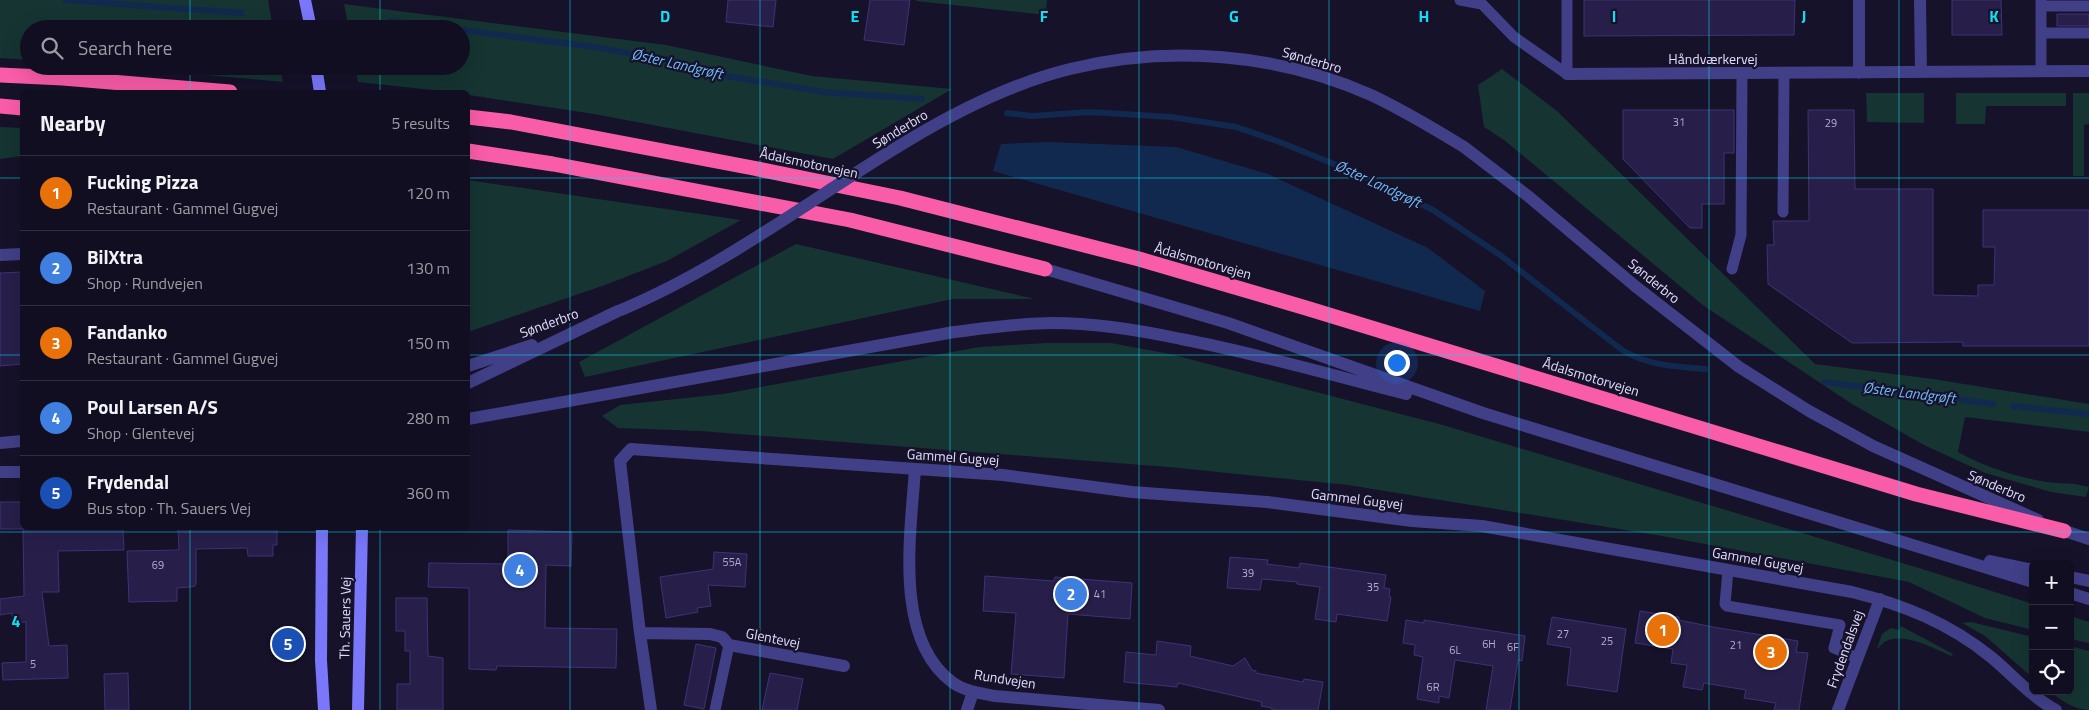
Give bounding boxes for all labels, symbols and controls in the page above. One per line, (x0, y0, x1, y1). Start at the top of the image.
text: D (660, 4, 670, 28)
text: E (851, 4, 860, 28)
text: F (1040, 4, 1049, 28)
text: G (1229, 4, 1239, 28)
text: H (1419, 4, 1429, 28)
text: I (1612, 4, 1616, 28)
text: J (1802, 4, 1806, 28)
text: K (1989, 4, 1999, 28)
search box (20, 20, 470, 75)
text: Search here (78, 33, 172, 62)
icon: search (38, 34, 66, 62)
street label: Sønderbro (1280, 41, 1344, 78)
water label: Øster Landgrøft (629, 42, 727, 86)
street label: Håndværkervej (1668, 48, 1758, 69)
street label: Sønderbro (868, 104, 931, 153)
text: Nearby (40, 107, 105, 139)
text: 5 results (391, 111, 450, 135)
house number: 31 (1673, 114, 1685, 130)
house number: 29 (1825, 115, 1837, 131)
street label: Ådalsmotorvejen (758, 142, 860, 183)
water label: Øster Landgrøft (1331, 154, 1427, 215)
text: Fucking Pizza (87, 167, 198, 196)
text: 1 (52, 181, 60, 205)
text: 120 m (406, 181, 450, 205)
text: Restaurant · Gammel Gugvej (87, 196, 278, 220)
street label: Ådalsmotorvejen (1152, 237, 1254, 284)
text: BilXtra (87, 242, 143, 271)
street label: Sønderbro (1624, 253, 1685, 308)
text: 2 (52, 256, 60, 280)
text: 130 m (406, 256, 450, 280)
text: Shop · Rundvejen (87, 271, 203, 295)
street label: Sønderbro (516, 302, 581, 343)
text: Fandanko (87, 317, 167, 346)
text: 3 (52, 331, 60, 355)
text: 150 m (406, 331, 450, 355)
text: Restaurant · Gammel Gugvej (87, 346, 278, 370)
your location (1384, 350, 1410, 376)
street label: Ådalsmotorvejen (1540, 352, 1642, 401)
water label: Øster Landgrøft (1862, 375, 1959, 410)
text: Poul Larsen A/S (87, 392, 218, 421)
text: 4 (52, 406, 60, 430)
text: 280 m (406, 406, 450, 430)
text: Shop · Glentevej (87, 421, 195, 445)
street label: Gammel Gugvej (906, 443, 1000, 470)
street label: Sønderbro (1965, 464, 2030, 507)
text: Frydendal (87, 467, 169, 496)
text: 5 (52, 481, 60, 505)
text: 360 m (406, 481, 450, 505)
street label: Gammel Gugvej (1310, 482, 1404, 515)
text: Bus stop · Th. Sauers Vej (87, 496, 251, 520)
street label: Gammel Gugvej (1711, 541, 1805, 578)
pin: 4 (504, 551, 536, 589)
house number: 55A (723, 554, 742, 570)
house number: 69 (152, 557, 164, 573)
map controls (2029, 560, 2074, 695)
button: + (2029, 560, 2074, 605)
house number: 39 (1242, 565, 1254, 581)
pin: 2 (1055, 575, 1087, 613)
street label: Th. Sauers Vej (333, 577, 356, 659)
house number: 35 (1367, 579, 1379, 595)
house number: 41 (1094, 586, 1106, 602)
button: − (2029, 605, 2074, 650)
street label: Frydendalsvej (1821, 607, 1868, 691)
text: 4 (12, 609, 21, 633)
pin: 1 (1647, 611, 1679, 649)
street label: Glentevej (744, 622, 802, 653)
pin: 5 (272, 625, 304, 663)
house number: 27 (1557, 626, 1569, 642)
house number: 25 (1601, 633, 1613, 649)
pin: 3 (1755, 633, 1787, 671)
house number: 6H (1482, 636, 1496, 652)
house number: 21 (1730, 637, 1742, 653)
house number: 6F (1507, 639, 1519, 655)
house number: 6L (1449, 642, 1461, 658)
button: locate (2029, 650, 2074, 695)
house number: 5 (30, 656, 36, 672)
street label: Rundvejen (973, 663, 1037, 694)
house number: 6R (1427, 679, 1440, 695)

